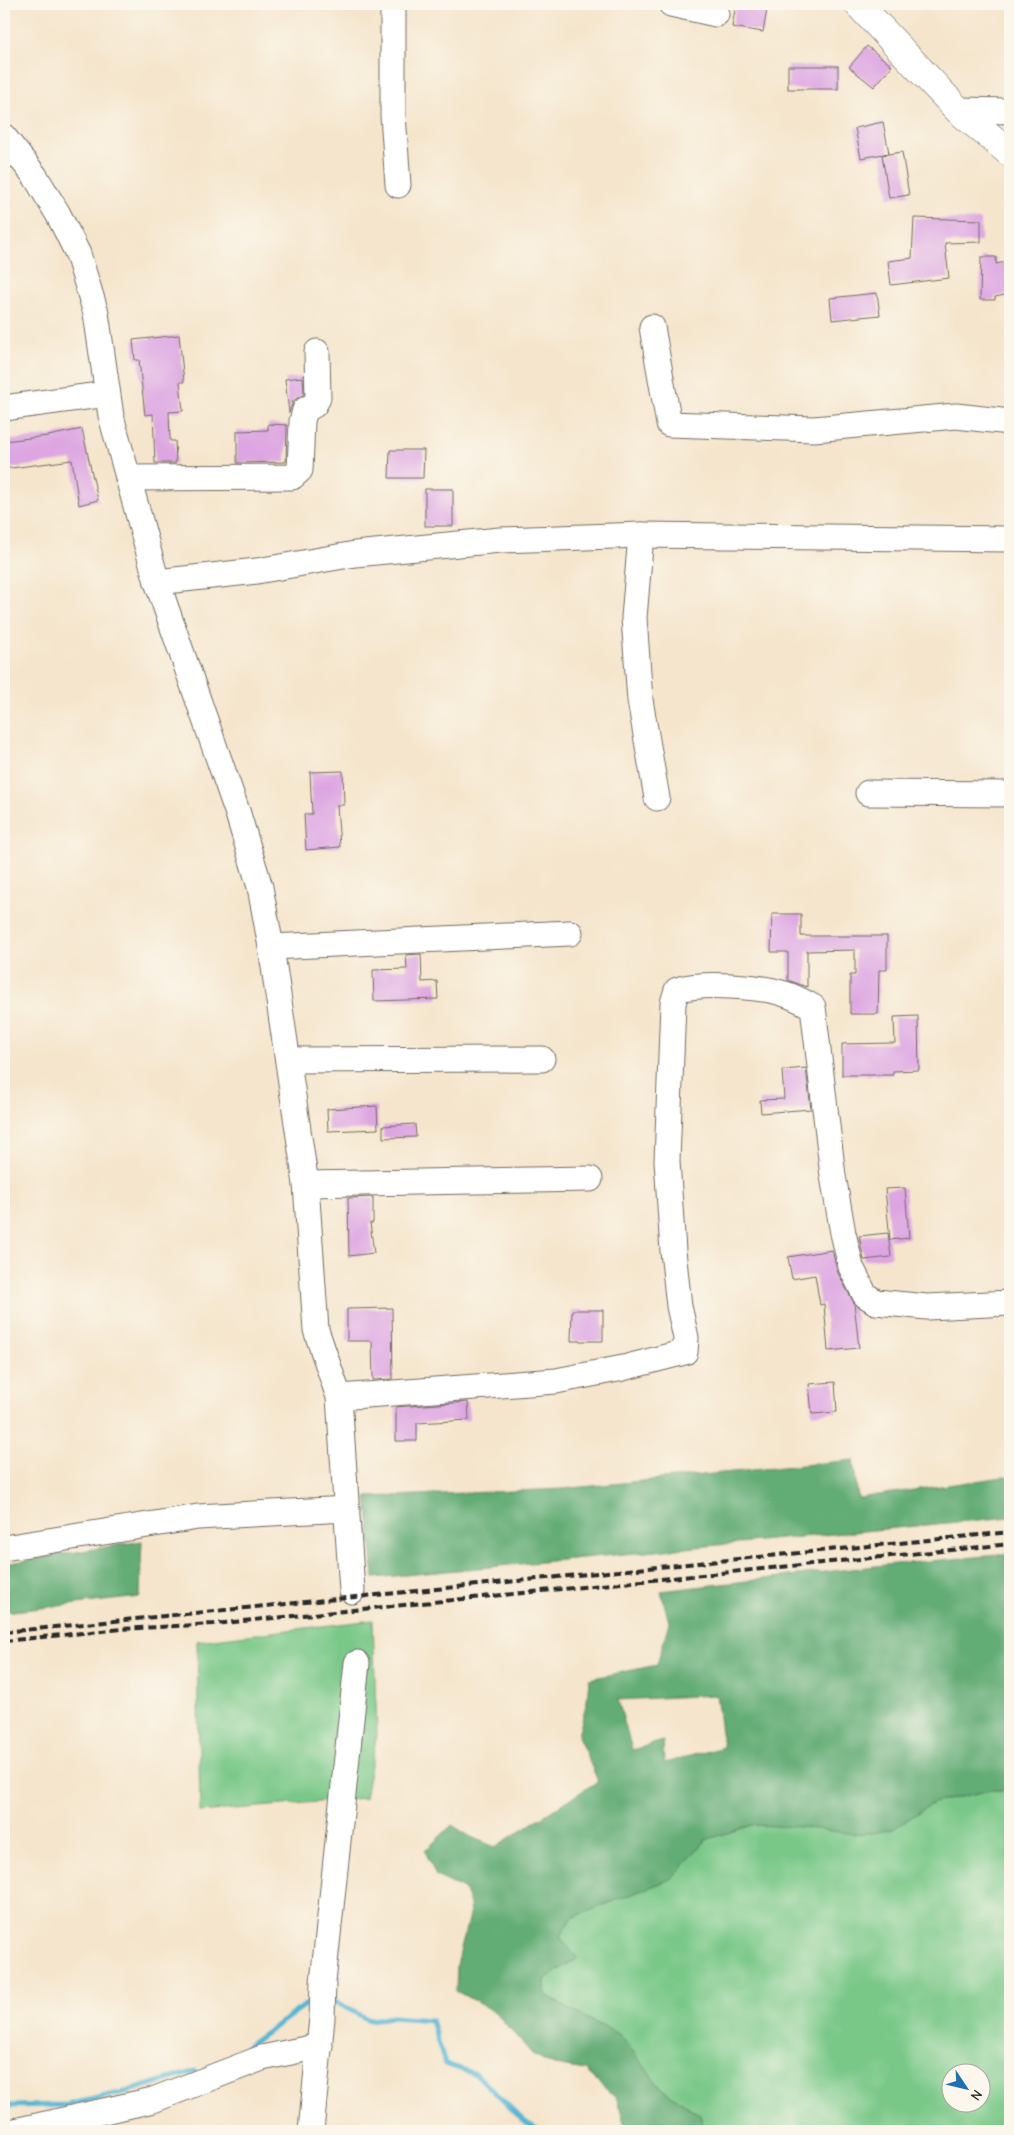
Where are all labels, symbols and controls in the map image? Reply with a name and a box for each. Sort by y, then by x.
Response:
north arrow [942,2062,992,2112]
text: N [967,2087,986,2104]

